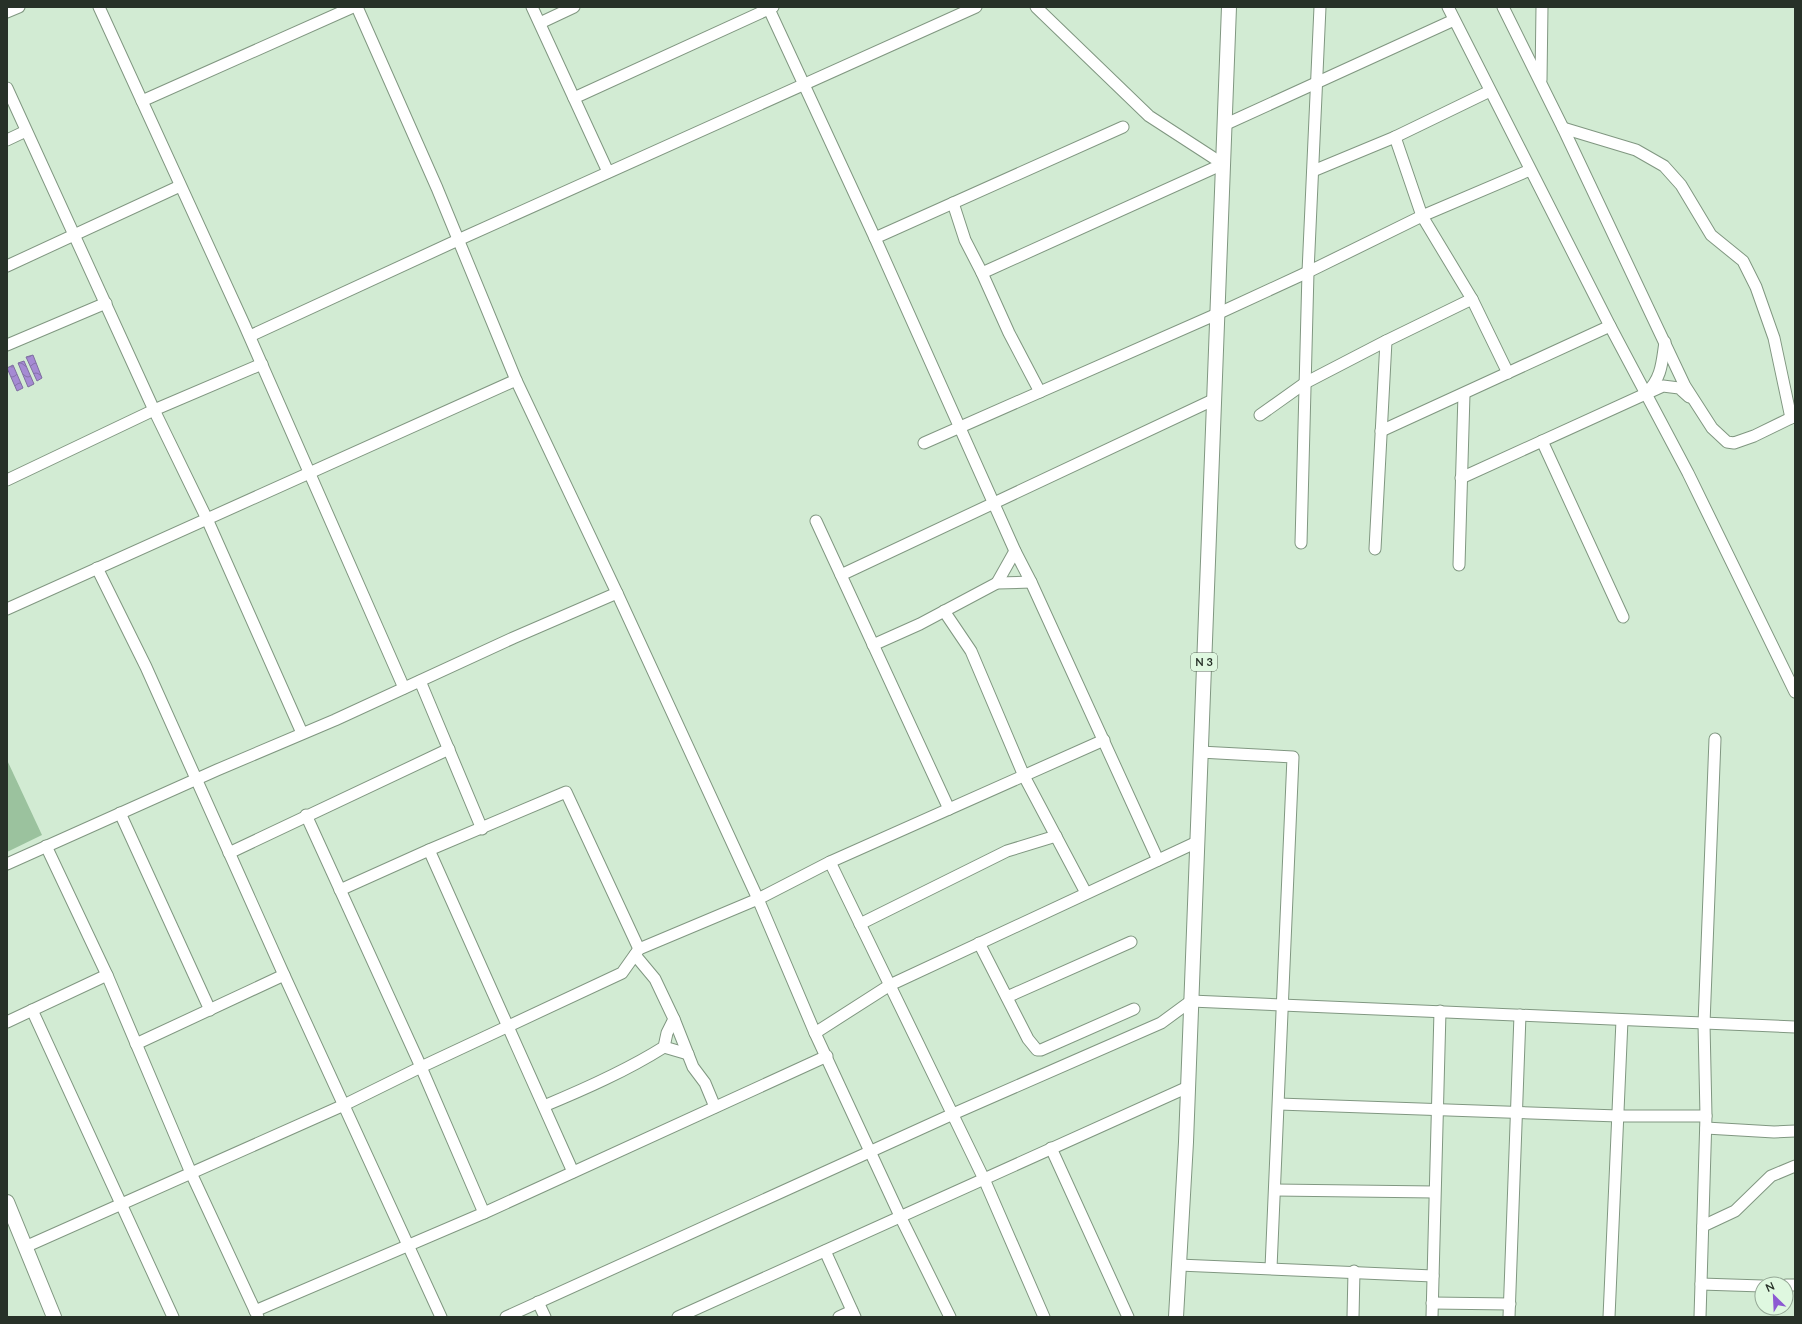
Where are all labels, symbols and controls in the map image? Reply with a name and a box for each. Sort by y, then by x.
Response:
road number: N 3 [1191,653,1217,671]
north arrow [1754,1276,1794,1316]
text: N [1763,1279,1776,1294]

